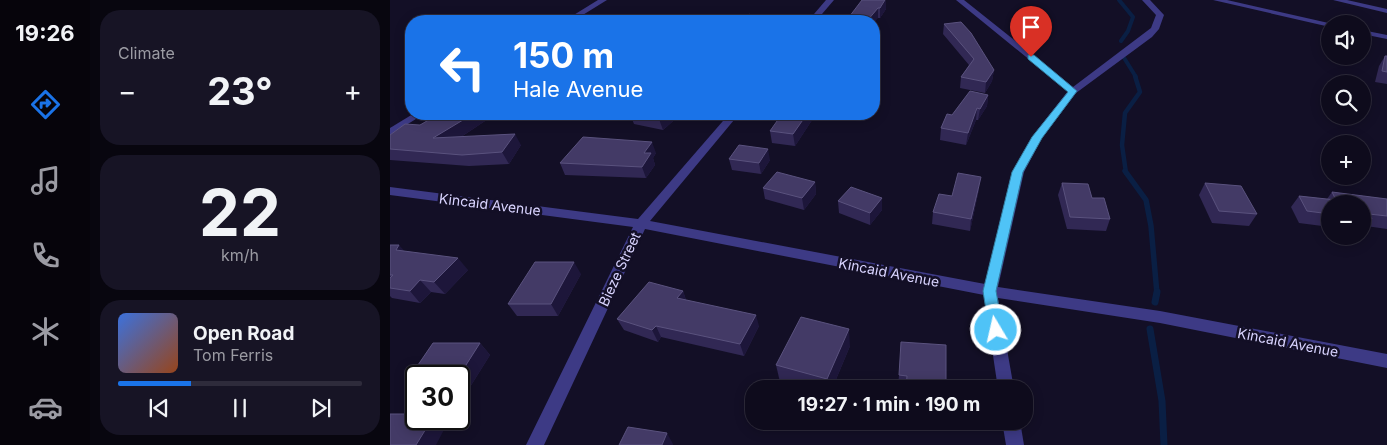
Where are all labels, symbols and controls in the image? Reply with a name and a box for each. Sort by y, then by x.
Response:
pin [1010,6,1052,57]
icon: arrive [1017,13,1045,41]
map controls [1321,15,1371,245]
button: sound [1321,15,1371,65]
text: 19:26 [15,20,75,46]
text: 150 m [513,34,614,76]
icon: left [430,35,495,100]
text: Climate [118,43,175,63]
text: 23° [207,68,273,114]
text: − [118,74,137,108]
text: + [343,74,362,108]
button: search [1321,75,1371,125]
text: Hale Avenue [513,76,643,102]
icon: directions [28,87,63,122]
button: + [1321,135,1371,185]
icon: music [28,163,63,198]
text: 22 [199,173,281,252]
street label: Kincaid Avenue [438,189,542,219]
button: − [1321,195,1371,245]
street label: Bieze Street [594,229,644,309]
icon: phone [28,238,63,273]
text: km/h [221,245,259,265]
street label: Kincaid Avenue [837,254,941,290]
position arrow [969,303,1021,355]
icon: climate [28,314,63,349]
text: Open Road [193,322,294,345]
street label: Kincaid Avenue [1236,324,1340,360]
text: Tom Ferris [193,345,273,365]
speed limit sign: 30 [405,365,470,430]
icon: car [28,390,63,425]
text: 19:27 · 1 min · 190 m [798,393,980,416]
icon: previous [145,394,173,422]
icon: pause [226,394,254,422]
icon: next [307,394,335,422]

